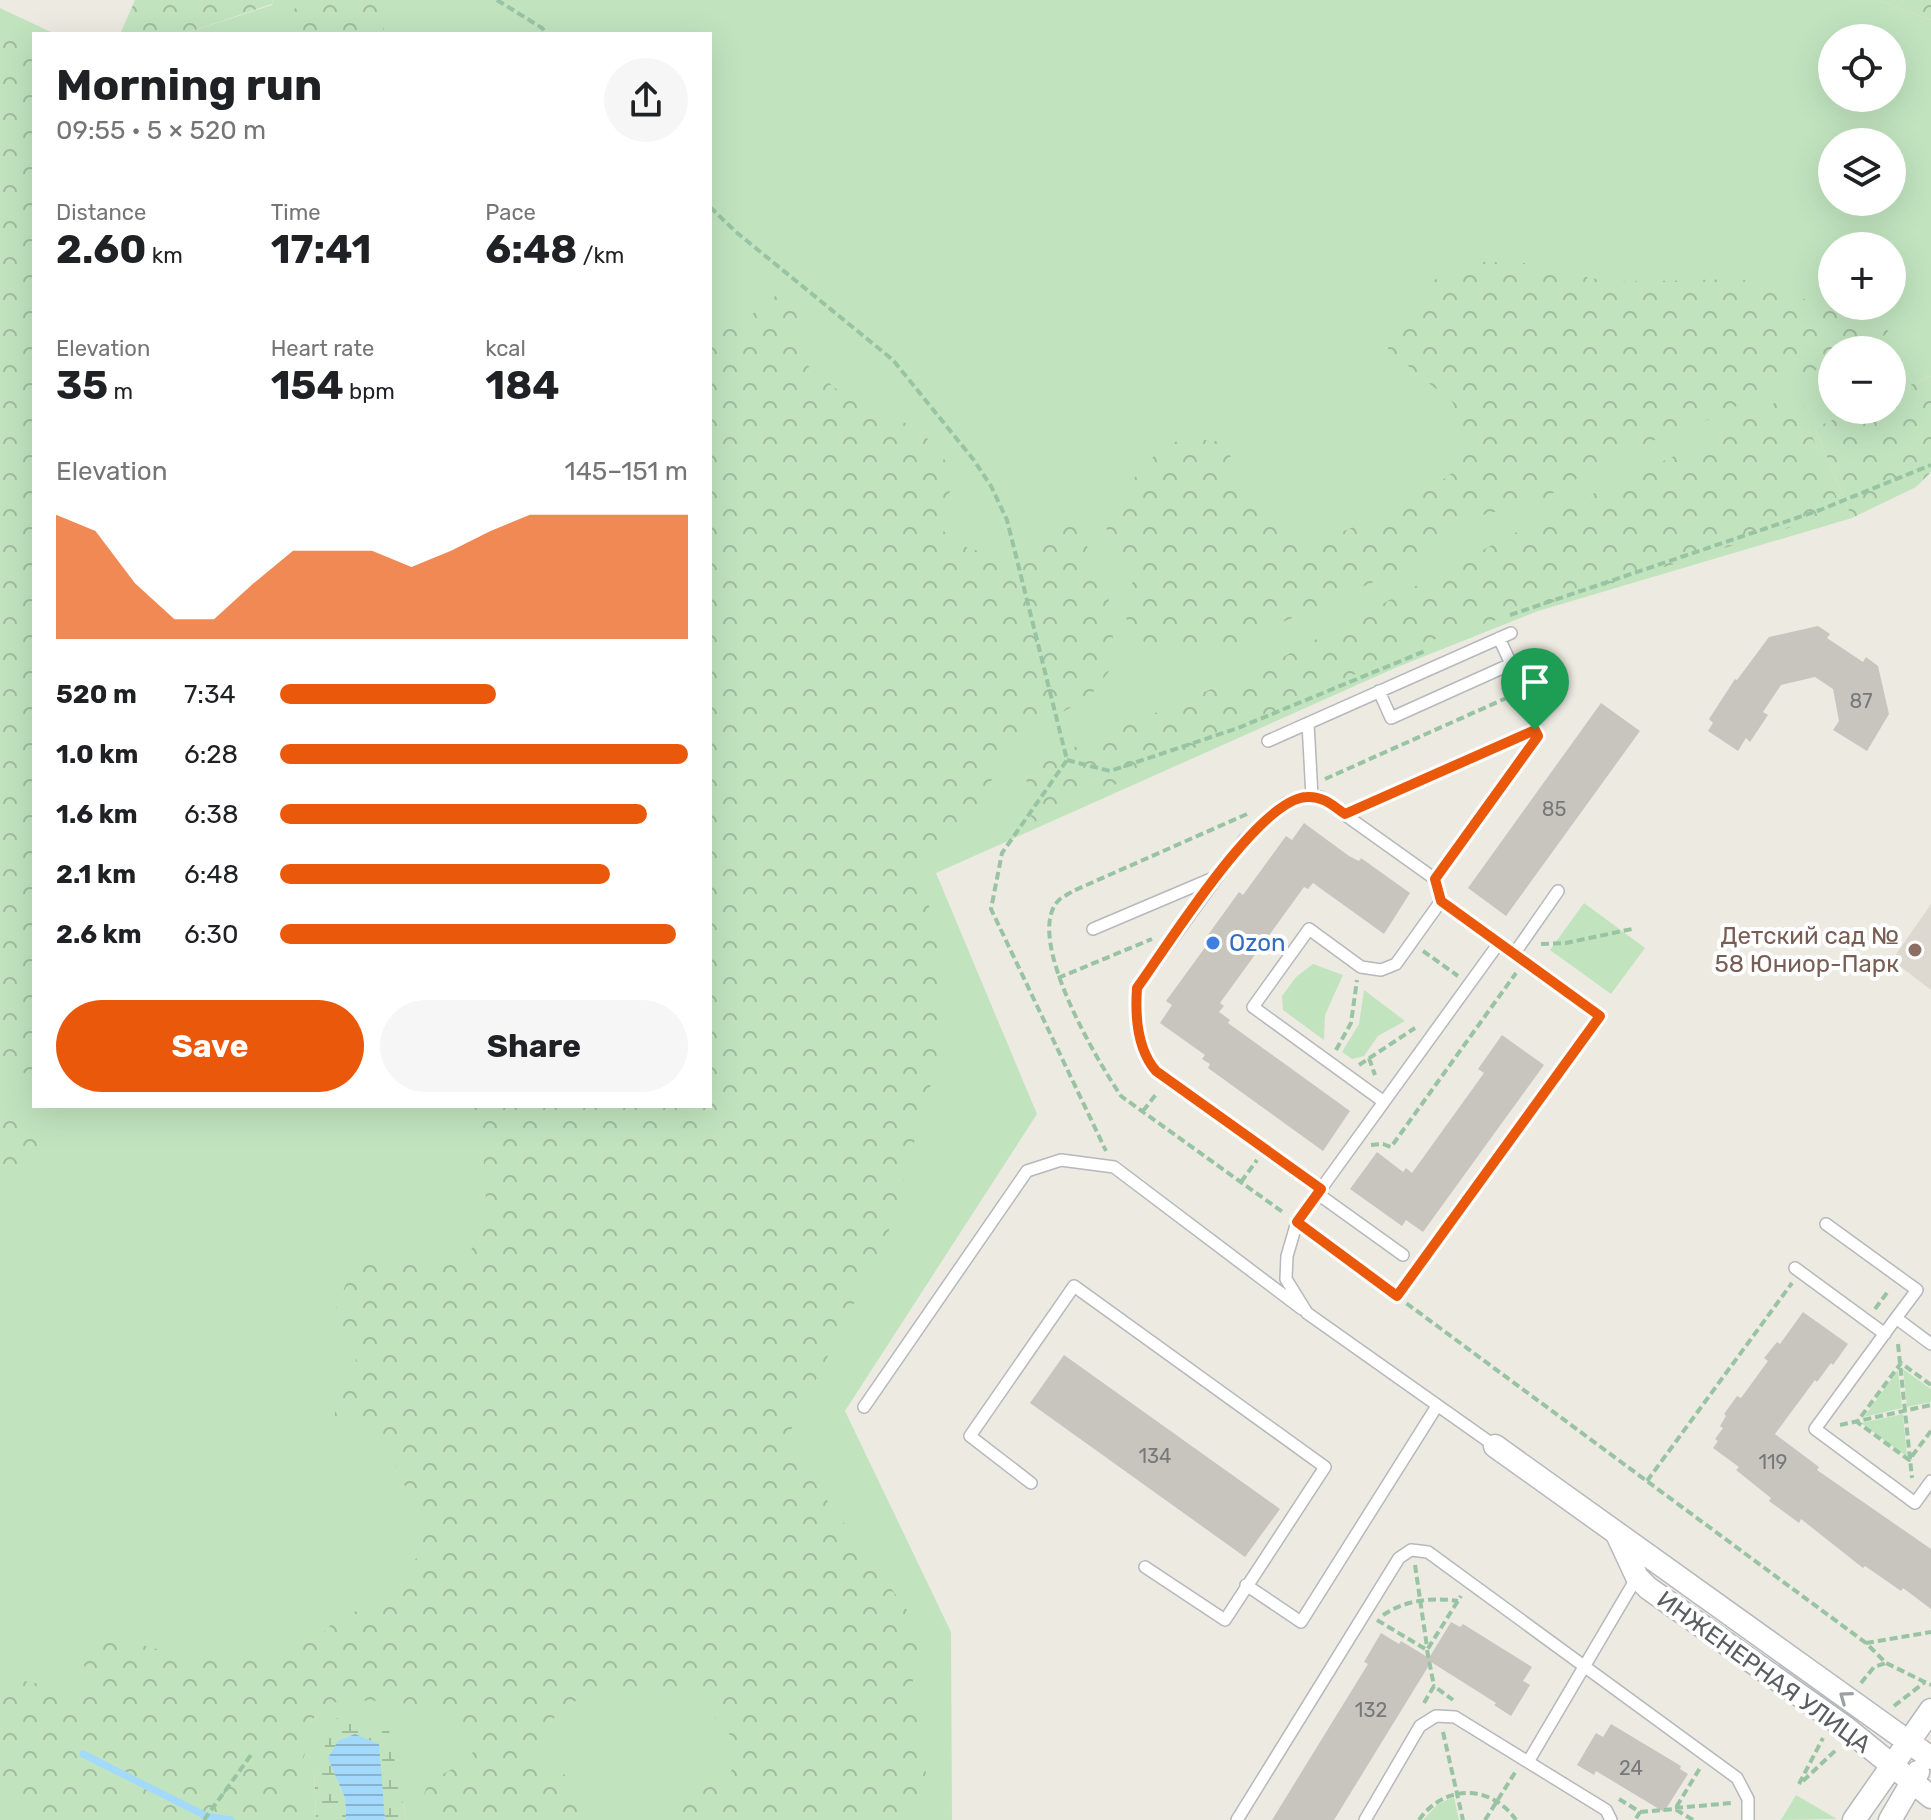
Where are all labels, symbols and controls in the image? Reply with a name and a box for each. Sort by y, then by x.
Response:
map controls [1818,24,1906,424]
button: locate [1818,24,1906,112]
button: share [604,58,688,142]
text: Morning run [56,59,322,111]
text: 09:55 · 5 × 520 m [56,115,266,146]
button: layers [1818,128,1906,216]
text: Distance [56,199,146,226]
text: Time [271,199,321,226]
text: Pace [485,199,536,226]
text: 2.60 [56,226,146,273]
text: 17:41 [271,226,371,273]
text: 6:48 [485,226,577,273]
button: + [1818,232,1906,320]
text: km [146,242,183,269]
text: /km [577,242,624,269]
text: Elevation [56,335,150,362]
text: Heart rate [271,335,374,362]
text: kcal [485,335,526,362]
button: − [1818,336,1906,424]
text: 35 [56,362,108,409]
text: 154 [271,362,344,409]
text: 184 [485,362,560,409]
text: m [108,378,133,405]
text: bpm [344,378,395,405]
text: Elevation [56,456,167,487]
text: 145–151 m [565,456,688,487]
pin [1501,648,1569,730]
icon: arrive [1513,660,1557,704]
text: 520 m [56,679,137,710]
text: 7:34 [184,679,236,710]
house number: 87 [1850,689,1872,713]
text: 1.0 km [56,739,138,770]
text: 6:28 [184,739,238,770]
house number: 85 [1542,797,1566,821]
text: 1.6 km [56,799,138,830]
text: 6:38 [184,799,239,830]
text: 2.1 km [56,859,136,890]
text: 6:48 [184,859,239,890]
text: 2.6 km [56,919,142,950]
text: 6:30 [184,919,238,950]
place label: Детский сад № 58 Юниор-Парк [1714,922,1899,978]
place label: Ozon [1229,929,1286,957]
marker: Ozon [1204,934,1222,952]
marker: Детский сад № 58 Юниор-Парк [1906,941,1924,959]
button: Save [56,1000,364,1092]
button: Share [380,1000,688,1092]
house number: 134 [1139,1444,1172,1468]
house number: 119 [1759,1450,1787,1474]
street label: ИНЖЕНЕРНАЯ УЛИЦА [1652,1585,1876,1759]
one-way arrow [1839,1693,1853,1707]
house number: 132 [1355,1698,1387,1722]
house number: 24 [1619,1756,1643,1780]

